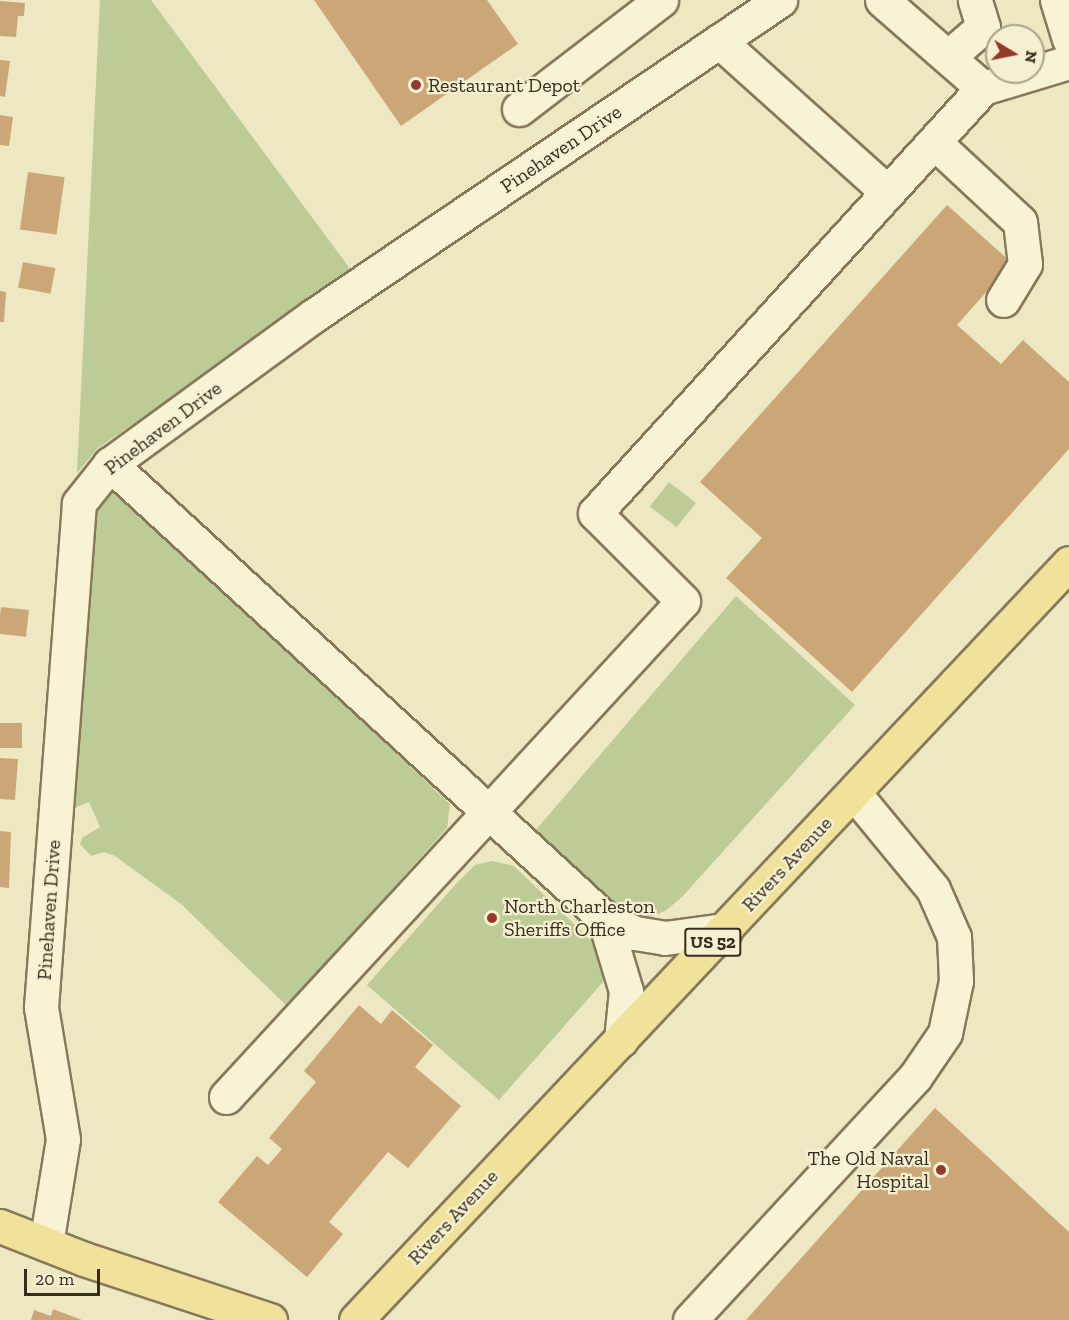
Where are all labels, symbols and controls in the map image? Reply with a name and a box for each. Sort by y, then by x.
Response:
north arrow [985,24,1045,84]
text: N [1021,49,1042,65]
place label: Restaurant Depot [428,73,580,97]
marker: Restaurant Depot [409,78,423,92]
street label: Pinehaven Drive [496,100,626,198]
street label: Pinehaven Drive [100,376,226,480]
street label: Rivers Avenue [737,811,837,917]
street label: Pinehaven Drive [32,839,66,981]
place label: North Charleston Sheriffs Office [504,894,655,941]
marker: North Charleston Sheriffs Office [485,911,499,925]
road number: US 52 [683,927,743,957]
place label: The Old Naval Hospital [808,1146,929,1193]
marker: The Old Naval Hospital [934,1163,948,1177]
street label: Rivers Avenue [403,1164,503,1270]
scale bar [27,1257,104,1295]
text: 20 m [35,1268,74,1290]

